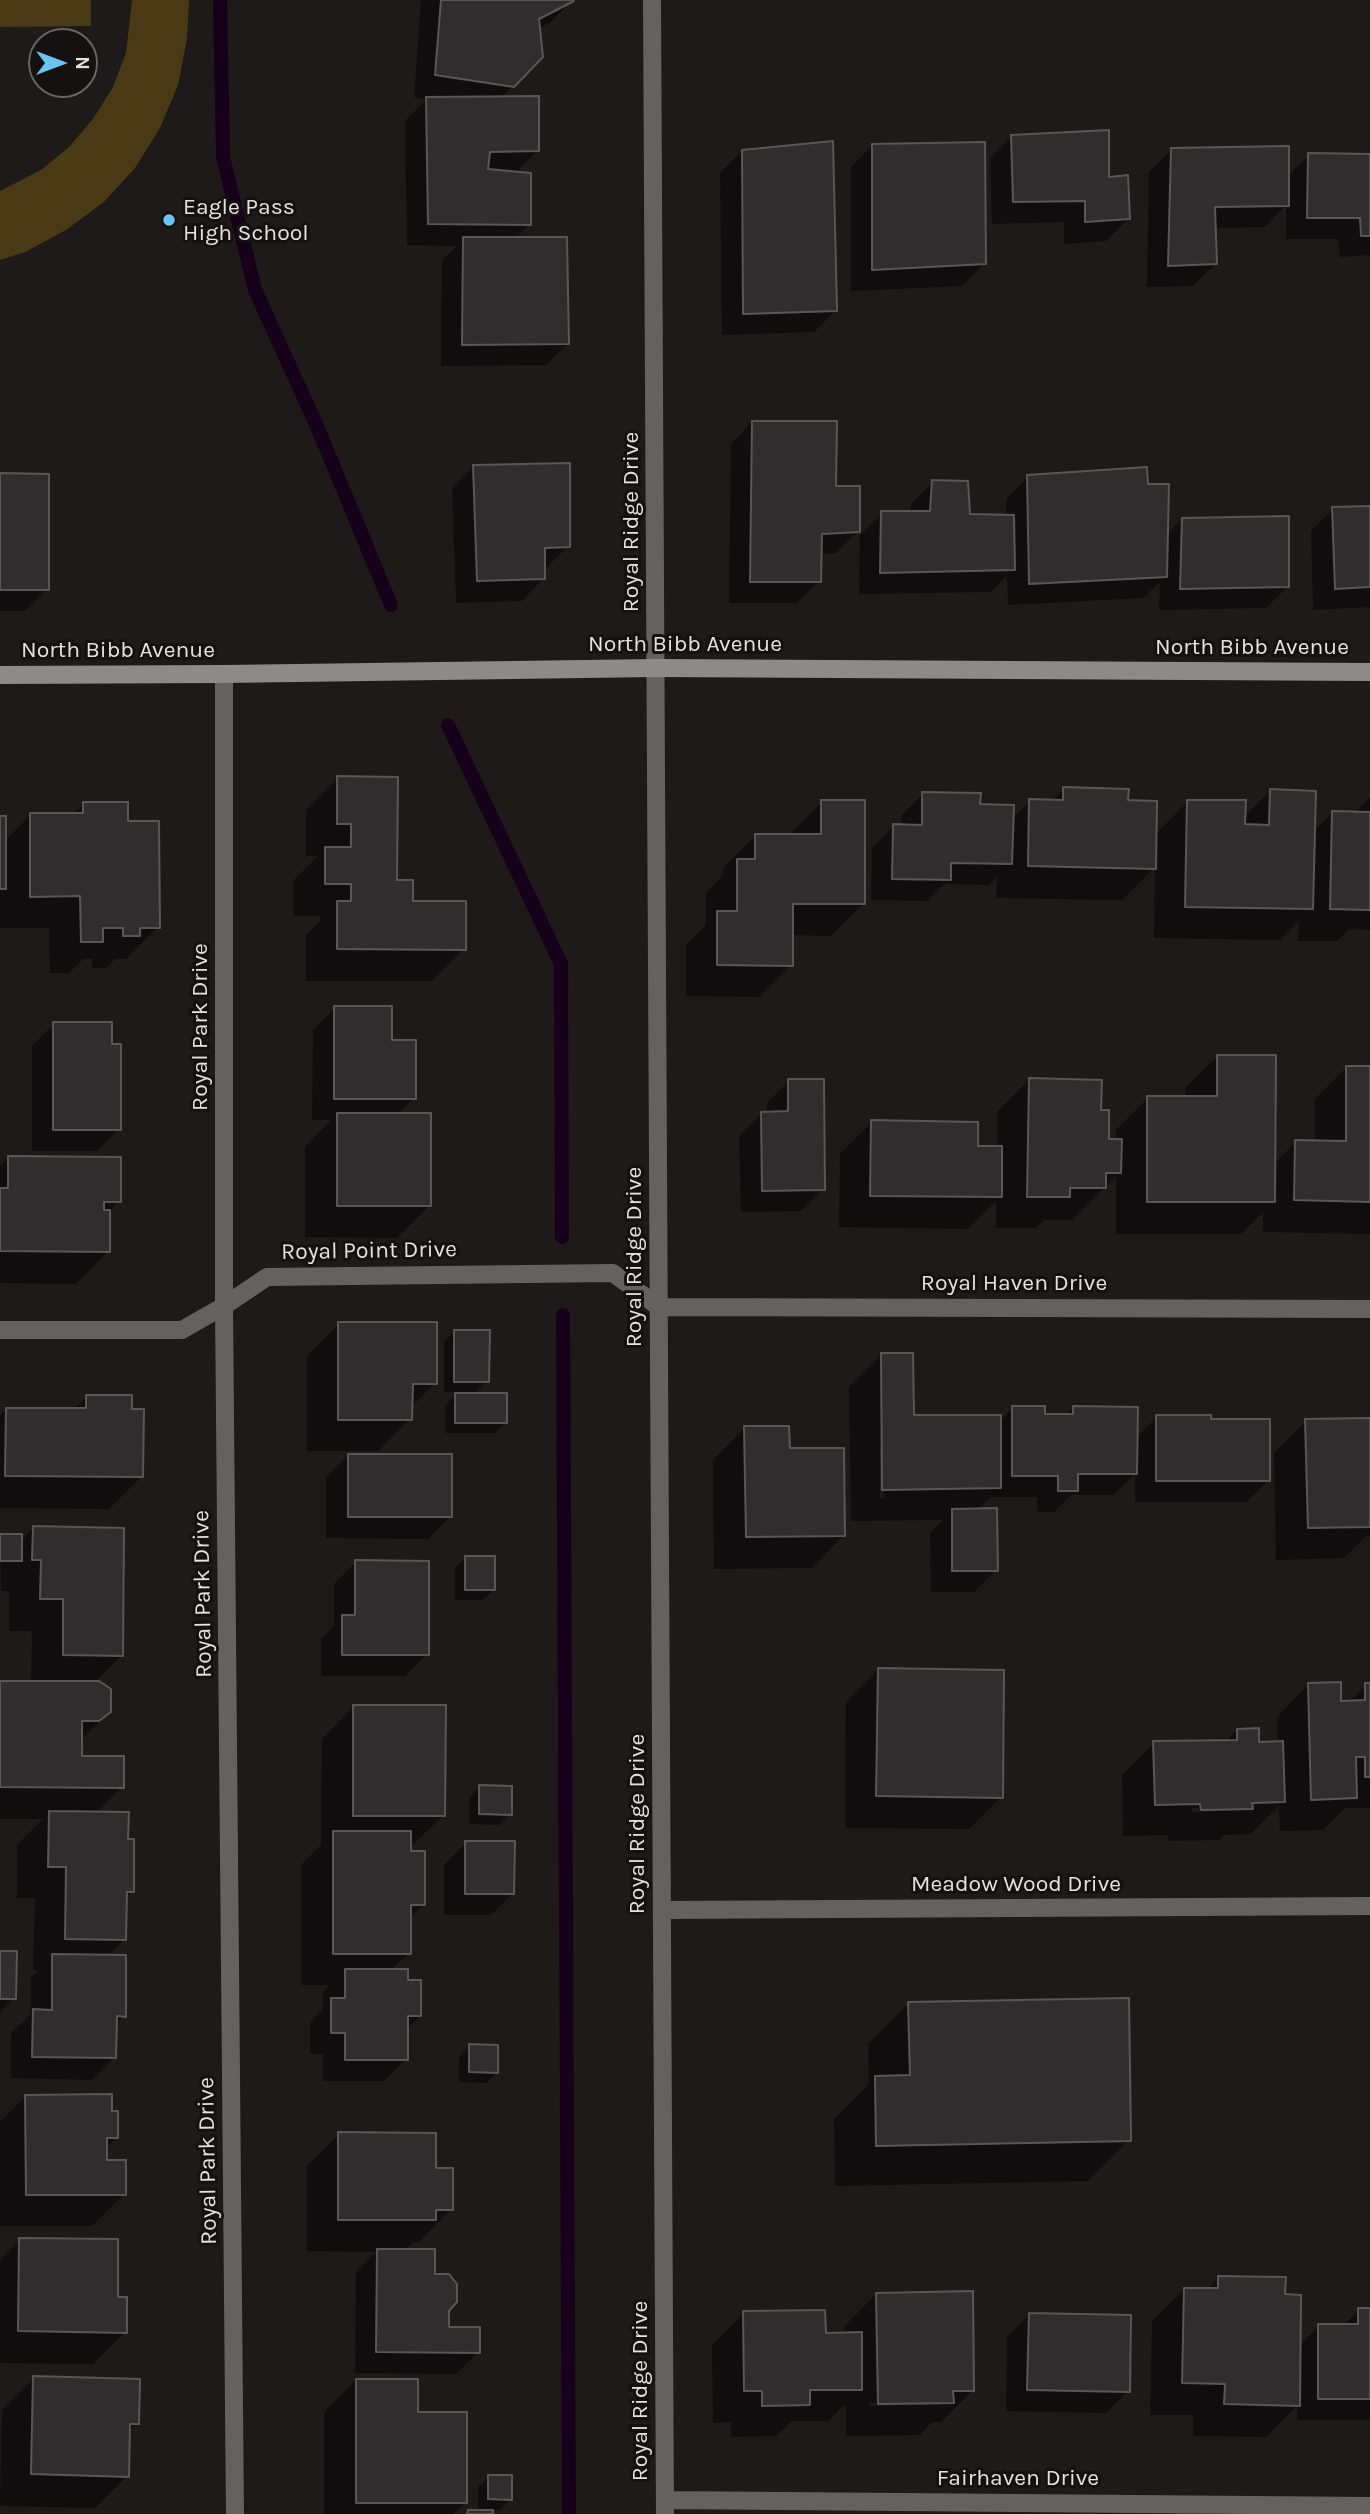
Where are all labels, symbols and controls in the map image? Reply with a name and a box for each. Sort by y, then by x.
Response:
north arrow [28,28,98,98]
text: N [71,56,93,70]
place label: Eagle Pass High School [183,193,309,247]
marker: Eagle Pass High School [161,212,177,228]
street label: Royal Ridge Drive [617,432,645,612]
street label: North Bibb Avenue [588,630,782,658]
street label: North Bibb Avenue [1155,633,1349,661]
street label: North Bibb Avenue [21,636,215,664]
street label: Royal Park Drive [186,943,214,1111]
street label: Royal Ridge Drive [620,1167,648,1347]
street label: Royal Point Drive [281,1236,457,1266]
street label: Royal Haven Drive [921,1269,1107,1297]
street label: Royal Park Drive [188,1510,218,1678]
street label: Royal Ridge Drive [623,1734,651,1914]
street label: Meadow Wood Drive [911,1870,1121,1898]
street label: Royal Park Drive [193,2077,223,2245]
street label: Royal Ridge Drive [626,2301,654,2481]
street label: Fairhaven Drive [937,2464,1099,2492]

